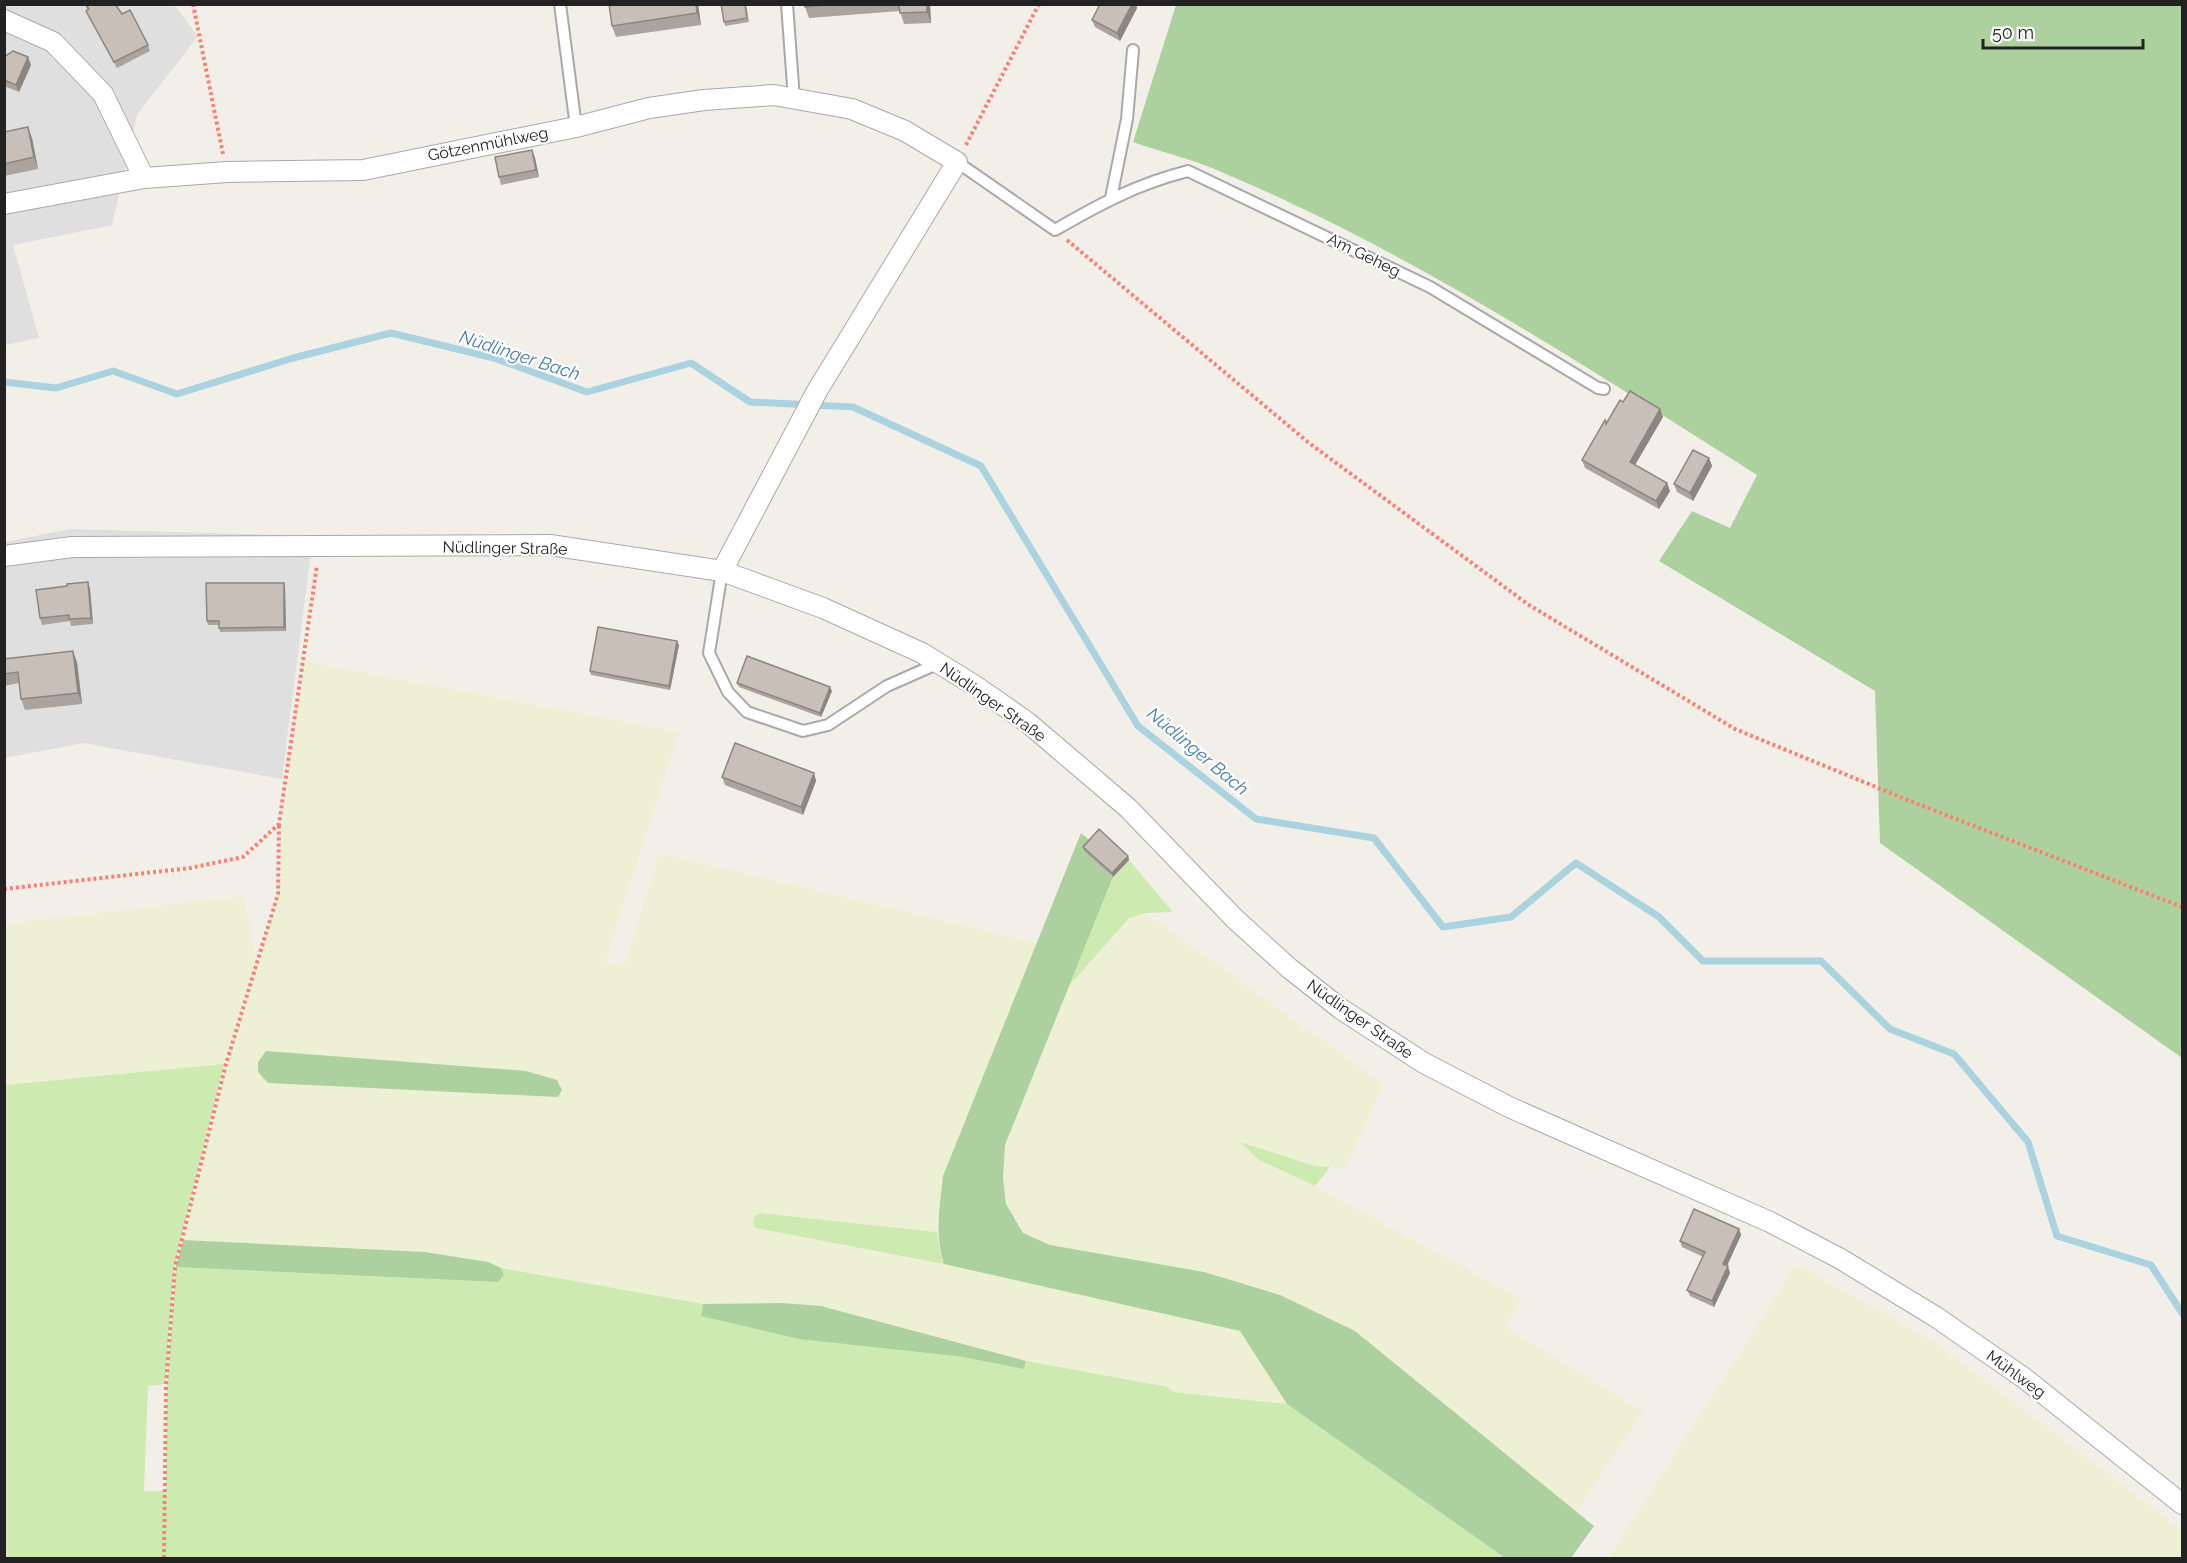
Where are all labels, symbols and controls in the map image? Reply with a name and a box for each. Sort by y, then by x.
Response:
scale bar [1983,12,2144,50]
text: 50 m [1992,22,2034,43]
street label: Götzenmühlweg [426,123,550,165]
street label: Am Geheg [1324,229,1404,281]
water label: Nüdlinger Bach [457,326,583,384]
street label: Nüdlinger Straße [442,537,568,559]
street label: Nüdlinger Straße [936,658,1050,746]
water label: Nüdlinger Bach [1143,703,1253,799]
street label: Nüdlinger Straße [1303,975,1417,1063]
street label: Mühlweg [1983,1346,2049,1402]

